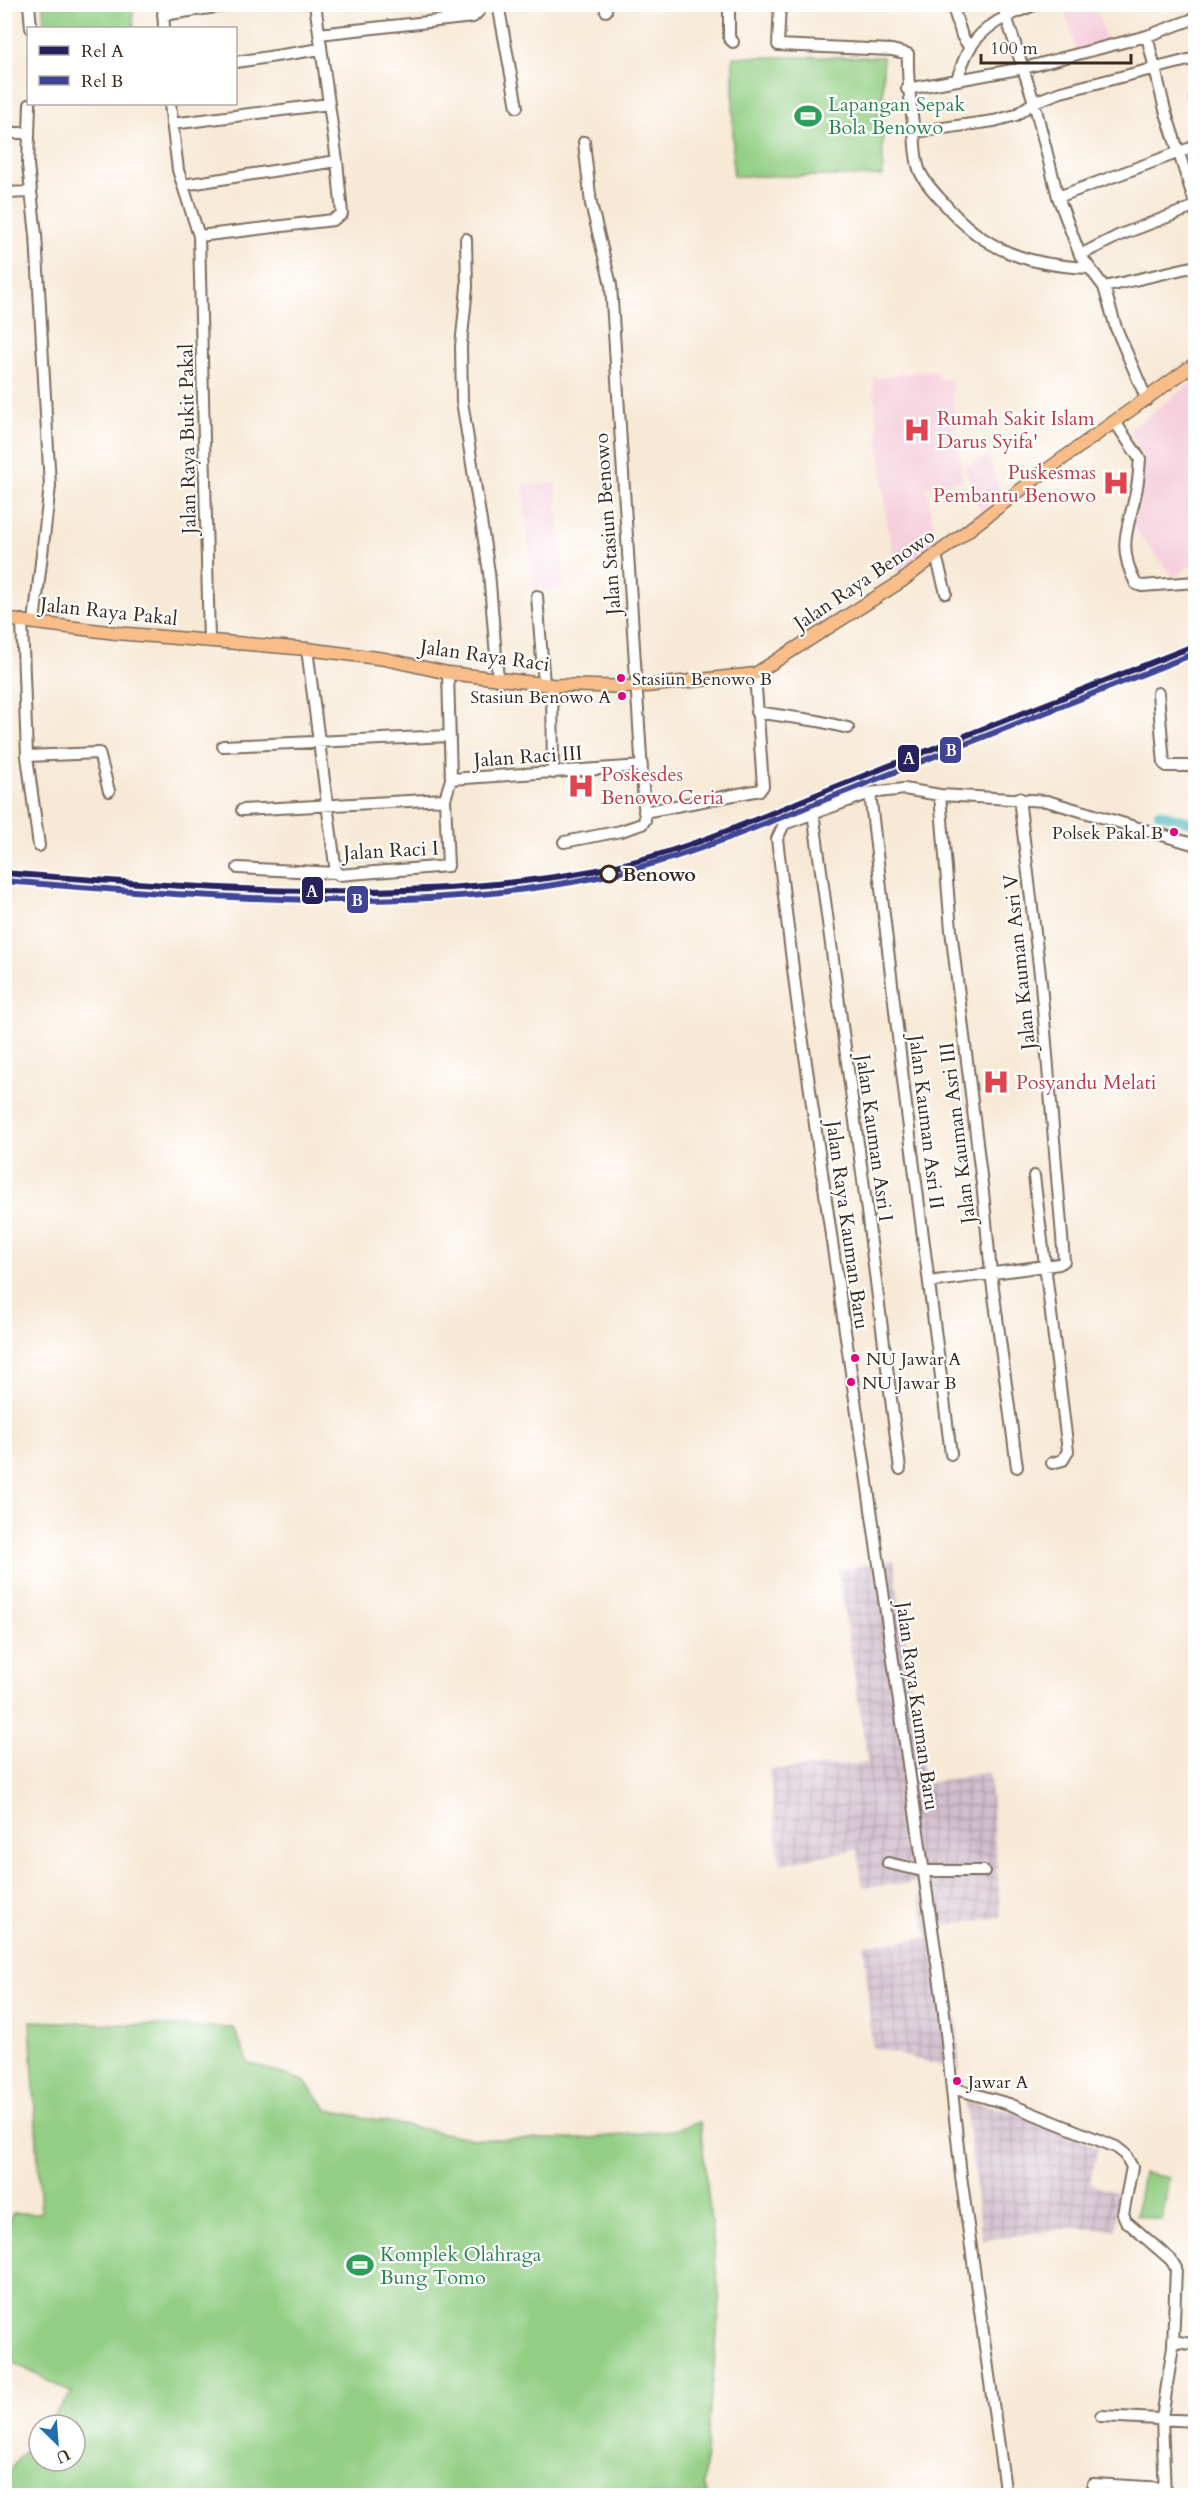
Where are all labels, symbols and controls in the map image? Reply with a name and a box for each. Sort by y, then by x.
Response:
legend [27,27,237,105]
scale bar [981,27,1131,65]
text: 100 m [990,36,1038,61]
text: Rel A [81,39,124,64]
text: Rel B [81,69,123,94]
place label: Lapangan Sepak Bola Benowo [828,91,965,141]
sports icon: Lapangan Sepak Bola Benowo [793,101,823,131]
street label: Jalan Raya Bukit Pakal [172,344,203,537]
place label: Rumah Sakit Islam Darus Syifa' [937,405,1095,455]
hospital icon: Rumah Sakit Islam Darus Syifa' [902,415,932,445]
street label: Jalan Stasiun Benowo [588,432,628,619]
place label: Puskesmas Pembantu Benowo [933,459,1096,509]
hospital icon: Puskesmas Pembantu Benowo [1101,468,1131,498]
street label: Jalan Raya Benowo [786,522,940,638]
street label: Jalan Raya Pakal [36,591,179,632]
street label: Jalan Raya Raci [416,633,552,678]
place label: Stasiun Benowo B [632,667,772,692]
marker: Stasiun Benowo B [615,672,627,684]
place label: Stasiun Benowo A [470,685,611,710]
marker: Stasiun Benowo A [616,690,628,702]
line badge: B [939,736,962,764]
street label: Jalan Raci III [470,739,583,774]
text: B [945,740,957,762]
line badge: A [897,744,920,773]
text: A [903,748,915,770]
place label: Poskesdes Benowo Ceria [601,761,724,811]
hospital icon: Poskesdes Benowo Ceria [566,771,596,801]
place label: Polsek Pakal B [1052,821,1163,846]
marker: Polsek Pakal B [1168,826,1180,838]
street label: Jalan Raci I [340,835,439,867]
place label: Benowo [622,861,696,888]
marker: Benowo [600,865,618,883]
street label: Jalan Kauman Asri V [997,872,1042,1054]
line badge: A [301,876,324,905]
text: A [306,881,318,903]
line badge: B [346,885,369,914]
text: B [351,890,363,912]
street label: Jalan Kauman Asri II [902,1030,951,1211]
street label: Jalan Kauman Asri III [933,1041,982,1228]
street label: Jalan Kauman Asri I [849,1050,900,1223]
hospital icon: Posyandu Melati [981,1067,1011,1097]
place label: Posyandu Melati [1016,1069,1157,1096]
street label: Jalan Raya Kauman Baru [819,1116,876,1331]
place label: NU Jawar A [866,1347,961,1372]
marker: NU Jawar A [849,1352,861,1364]
place label: NU Jawar B [862,1371,957,1396]
marker: NU Jawar B [845,1376,857,1388]
street label: Jalan Raya Kauman Baru [889,1597,946,1812]
place label: Jawar A [965,2070,1028,2095]
marker: Jawar A [951,2075,963,2087]
place label: Komplek Olahraga Bung Tomo [380,2241,542,2291]
sports icon: Komplek Olahraga Bung Tomo [345,2250,375,2280]
north arrow [27,2413,87,2473]
text: U [52,2443,73,2468]

